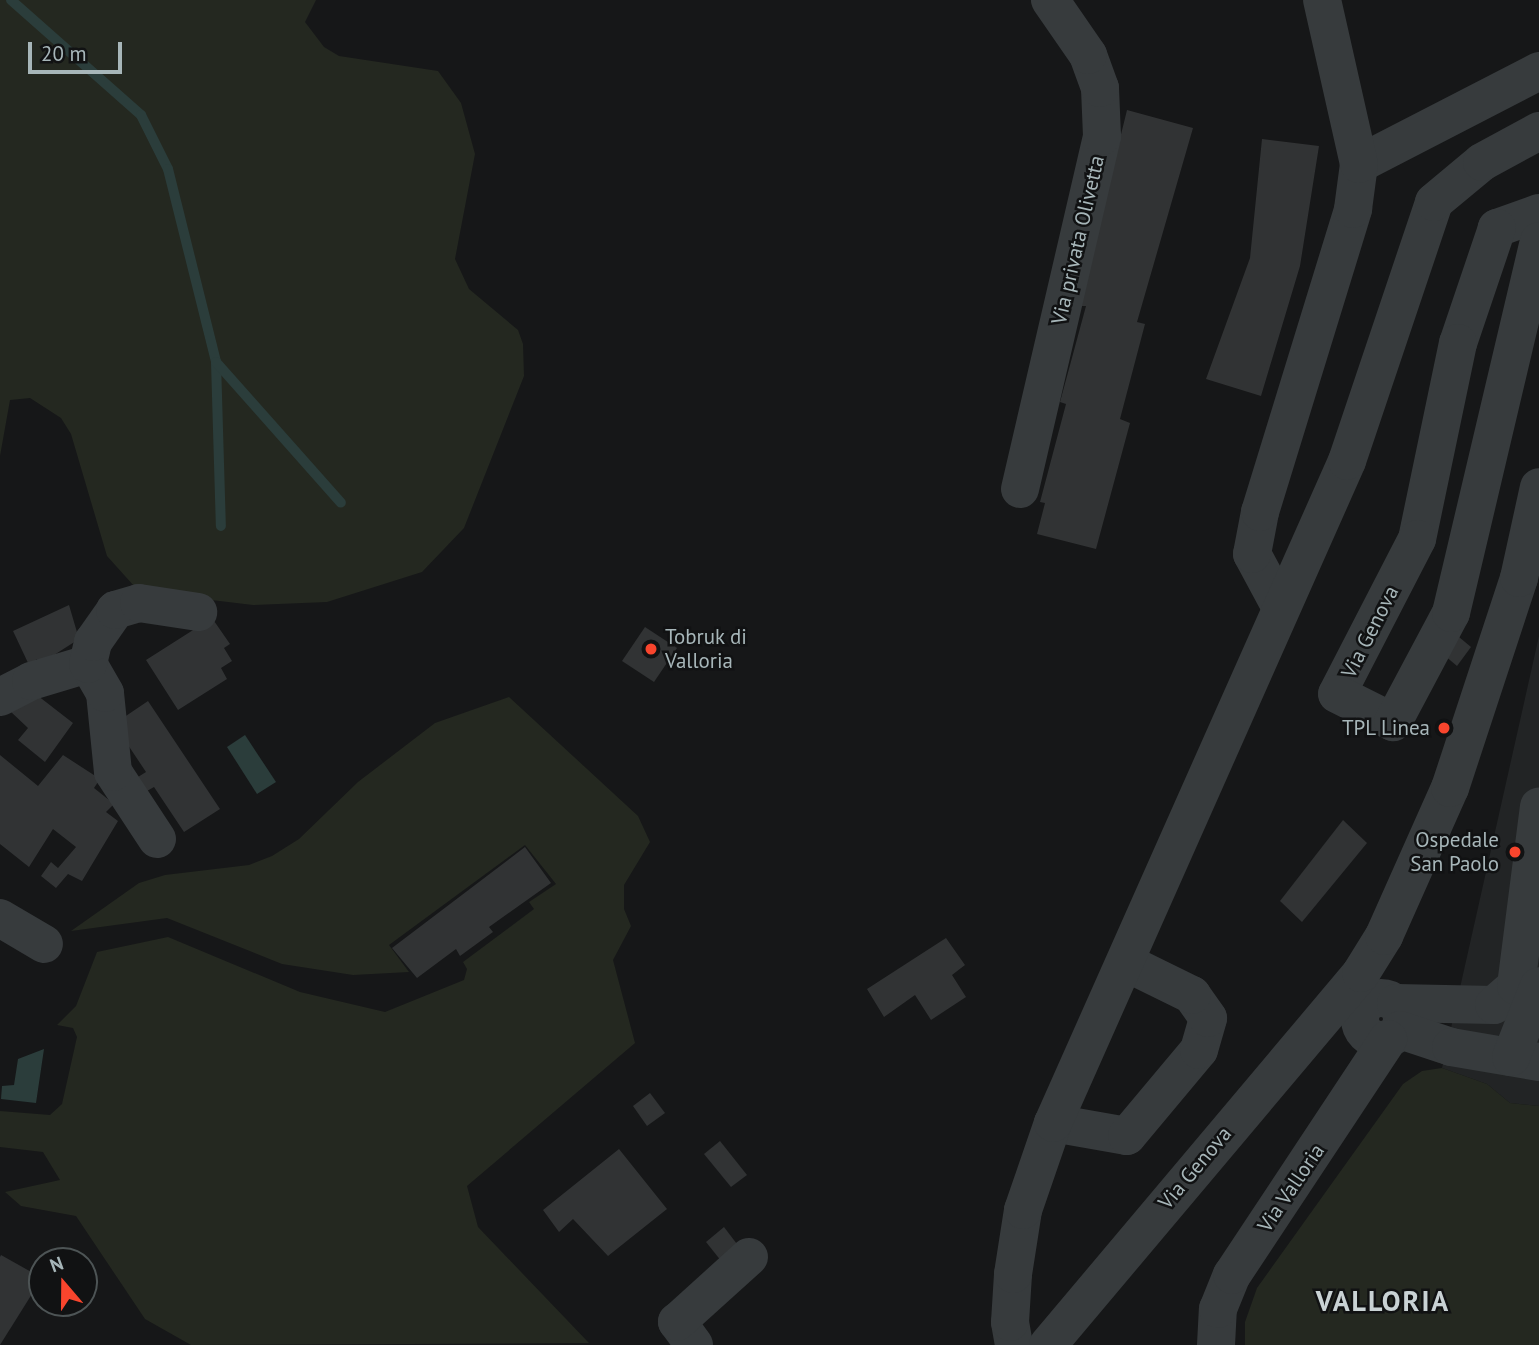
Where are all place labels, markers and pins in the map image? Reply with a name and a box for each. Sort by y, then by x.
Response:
place label: Tobruk di Valloria [665,624,748,674]
marker: Tobruk di Valloria [643,641,659,657]
place label: TPL Linea [1341,715,1430,741]
marker: TPL Linea [1436,720,1452,736]
place label: Ospedale San Paolo [1410,827,1499,877]
marker: Ospedale San Paolo [1505,842,1525,862]

